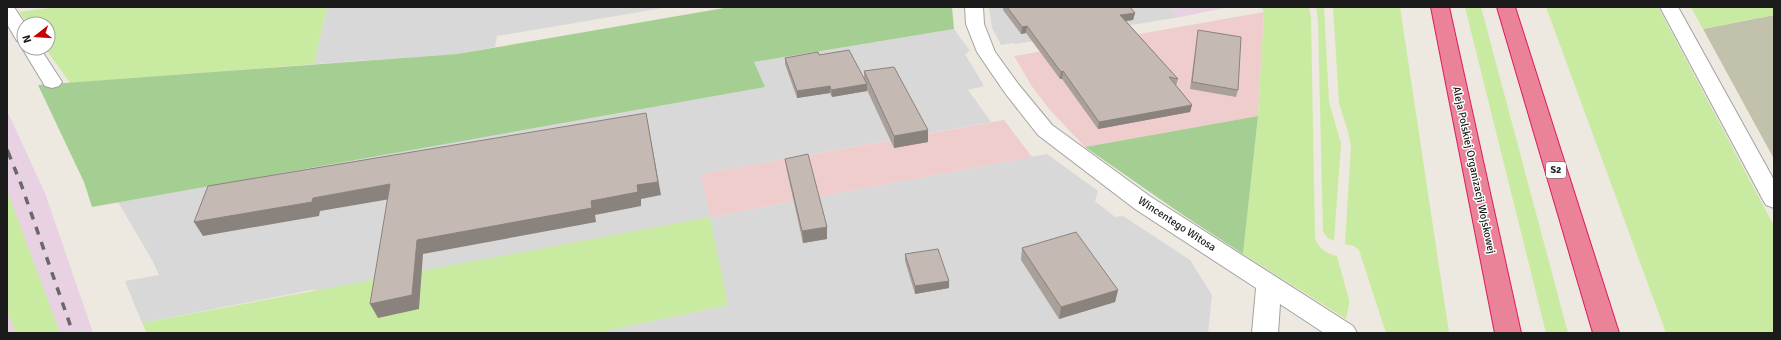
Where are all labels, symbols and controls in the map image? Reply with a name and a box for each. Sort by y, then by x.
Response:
north arrow [16,16,56,56]
text: N [20,33,34,44]
street label: Aleja Polskiej Organizacji Wojskowej [1450,85,1498,255]
road number: S2 [1546,162,1566,178]
street label: Wincentego Witosa [1136,194,1219,254]

